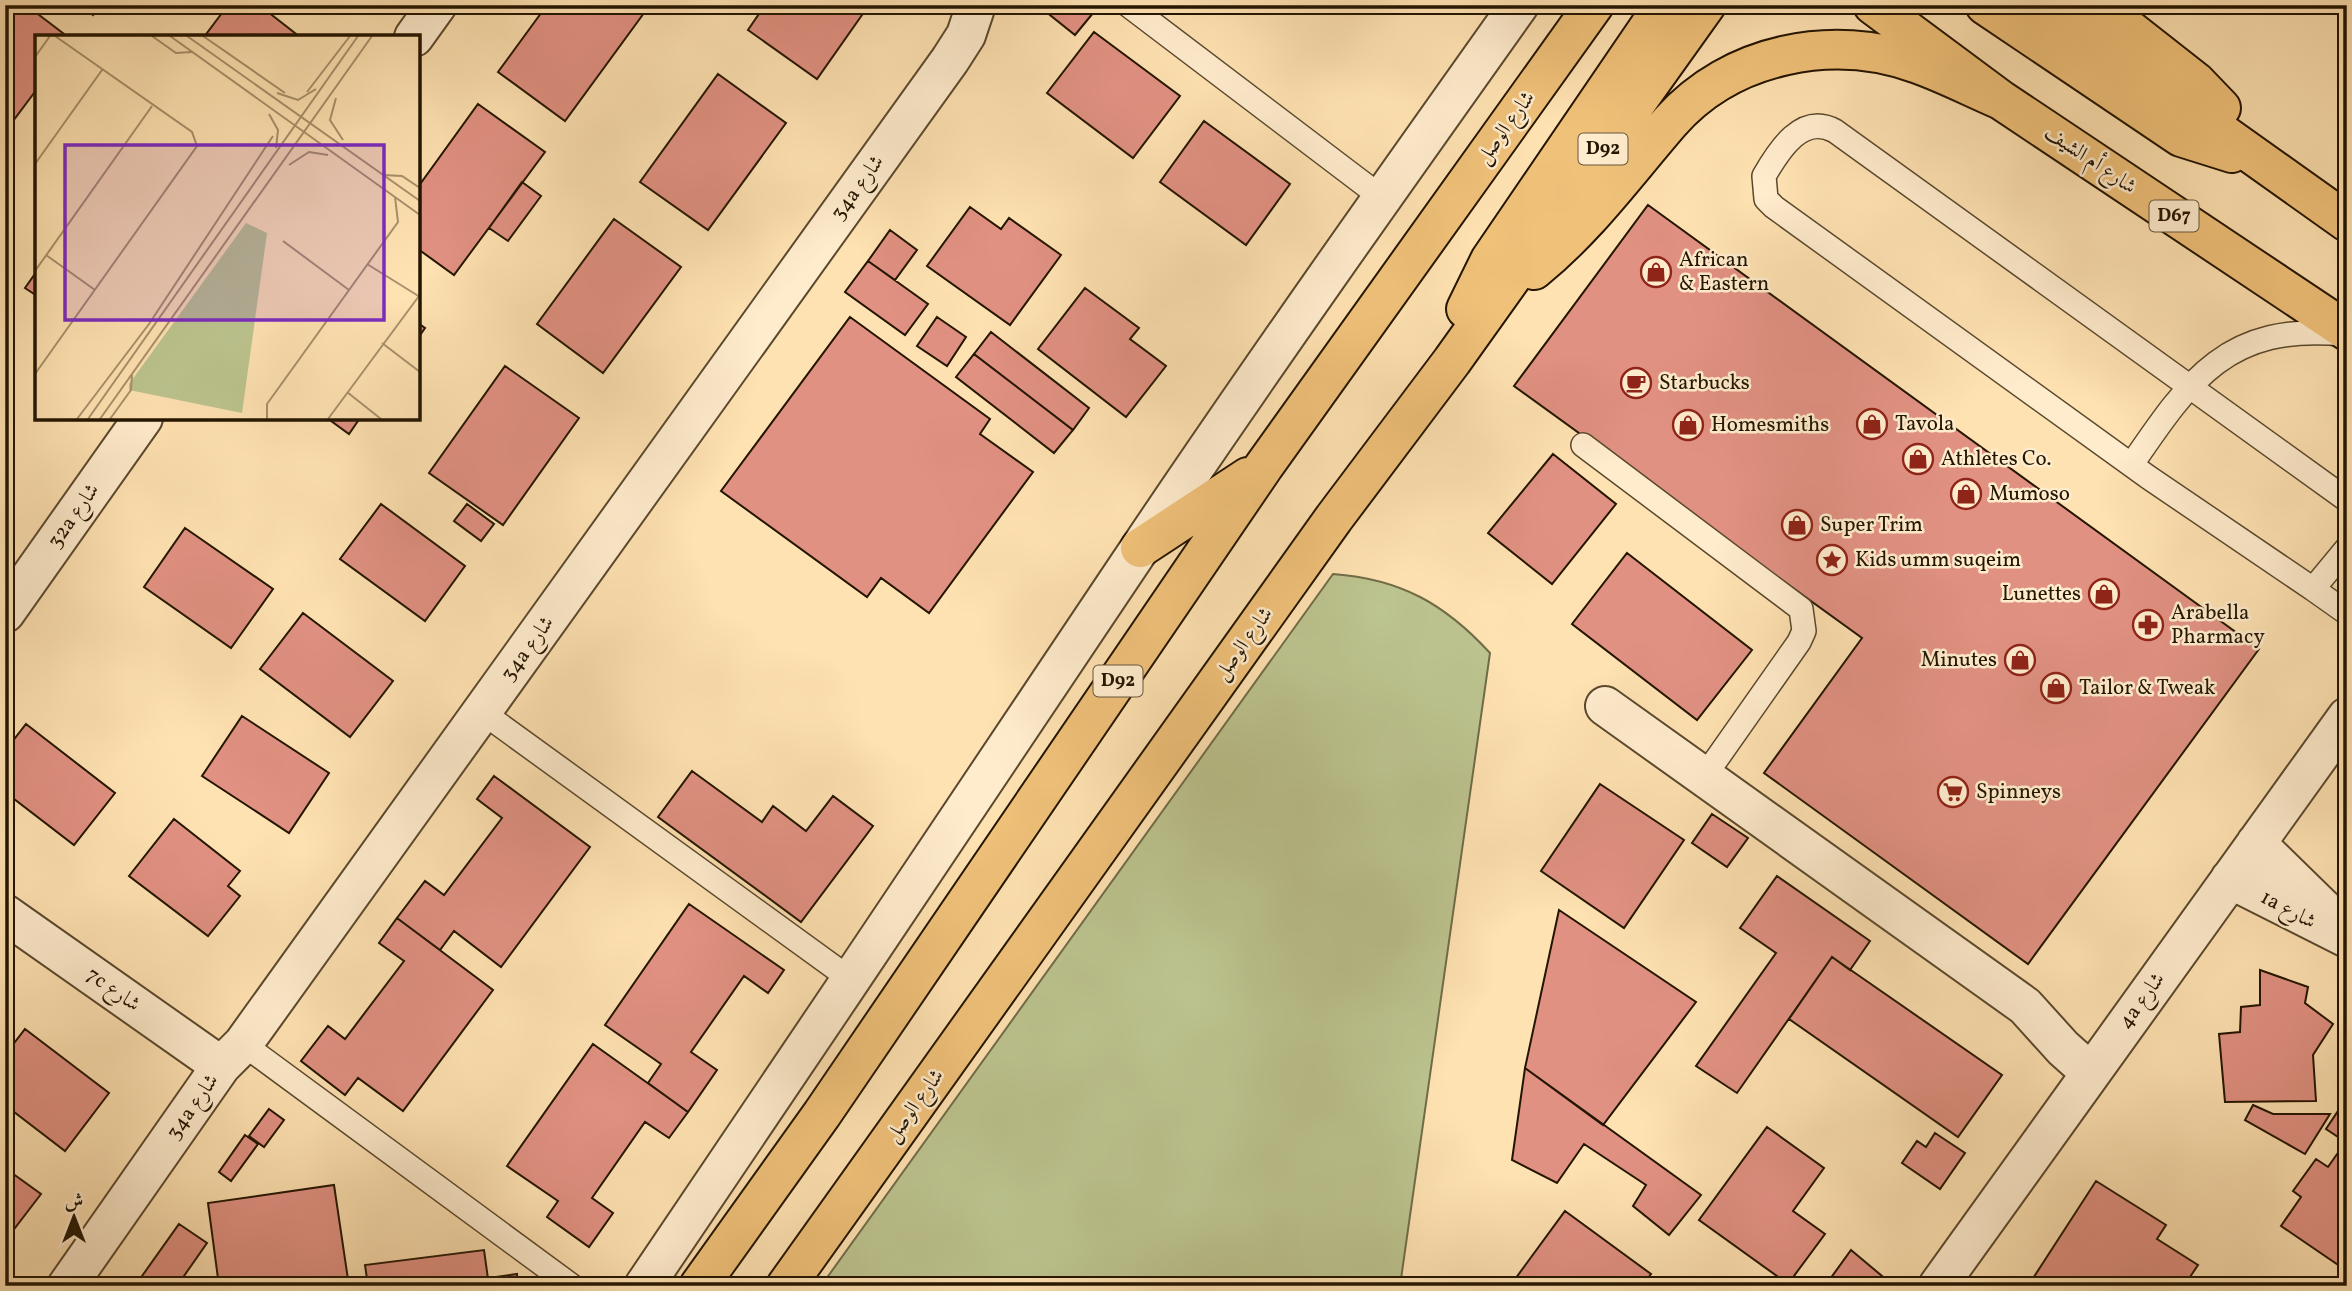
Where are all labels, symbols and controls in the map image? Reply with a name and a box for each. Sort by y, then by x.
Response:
inset map [35,35,420,420]
street label: شارع الوصل [1469,85,1544,172]
street label: شارع أم الشيف [2037,117,2143,203]
road number: D92 [1578,134,1628,164]
street label: 34a شارع [824,149,893,228]
road number: D67 [2150,200,2198,232]
place label: African & Eastern [1679,246,1769,299]
shop icon: African & Eastern [1639,255,1673,289]
cafe icon: Starbucks [1619,366,1653,400]
place label: Starbucks [1659,369,1750,398]
shop icon: Tavola [1855,407,1889,441]
shop icon: Homesmiths [1671,408,1705,442]
place label: Tavola [1895,410,1954,439]
place label: Homesmiths [1711,411,1829,440]
shop icon: Athletes Co. [1901,442,1935,476]
place label: Athletes Co. [1941,445,2052,474]
shop icon: Mumoso [1949,477,1983,511]
street label: 32a شارع [41,478,109,555]
place label: Mumoso [1989,480,2070,509]
shop icon: Super Trim [1780,508,1814,542]
place label: Super Trim [1820,511,1923,540]
place icon: Kids umm suqeim [1815,543,1849,577]
place label: Kids umm suqeim [1855,546,2021,575]
shop icon: Lunettes [2087,577,2121,611]
place label: Lunettes [2002,580,2081,609]
place label: Arabella Pharmacy [2171,599,2265,652]
street label: شارع الوصل [1207,601,1282,688]
pharmacy icon: Arabella Pharmacy [2131,608,2165,642]
street label: 34a شارع [494,610,563,689]
shop icon: Minutes [2003,643,2037,677]
place label: Minutes [1921,646,1997,675]
road number: D92 [1094,666,1142,696]
shop icon: Tailor & Tweak [2039,671,2073,705]
place label: Tailor & Tweak [2079,674,2216,703]
supermarket icon: Spinneys [1936,775,1970,809]
place label: Spinneys [1976,778,2061,807]
street label: 1a شارع [2254,883,2321,938]
street label: 7c شارع [79,961,146,1021]
street label: 4a شارع [2112,967,2174,1036]
street label: شارع الوصل [878,1063,953,1150]
street label: 34a شارع [160,1068,228,1147]
north arrow [38,1182,108,1252]
text: ش [65,1189,83,1215]

